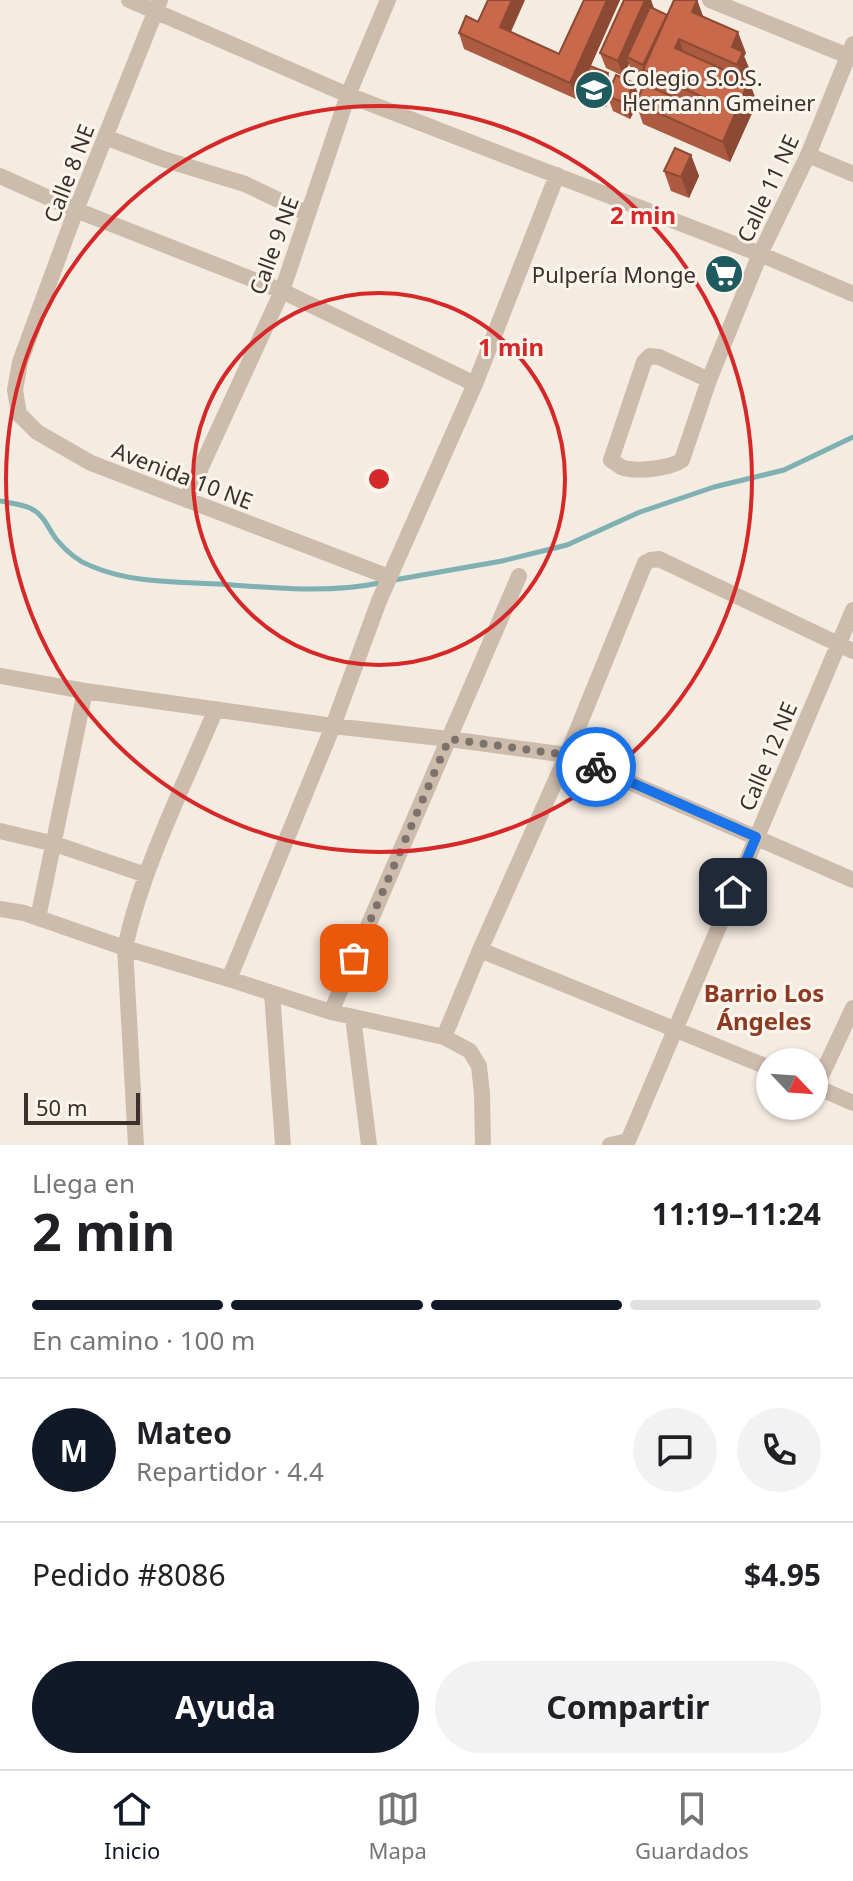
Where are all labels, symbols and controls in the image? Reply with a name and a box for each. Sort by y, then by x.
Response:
place label: Colegio S.O.S. Hermann Gmeiner [622,62,815,117]
school or university icon: Colegio S.O.S. Hermann Gmeiner [573,69,615,111]
street label: Calle 8 NE [36,120,100,226]
street label: Calle 11 NE [729,129,805,247]
street label: Calle 9 NE [241,191,305,299]
text: 2 min [610,198,676,231]
supermarket icon: Pulpería Monge [703,253,745,295]
place label: Pulpería Monge [532,259,696,289]
text: 1 min [478,330,544,363]
street label: Avenida 10 NE [108,434,258,516]
centre of rings [365,465,393,493]
street label: Calle 12 NE [731,697,803,815]
courier [556,727,636,807]
icon: bike [574,745,618,789]
pin [699,858,767,926]
icon: home [711,870,755,914]
pin [320,924,388,992]
icon: bag [332,936,376,980]
district label: Barrio Los Ángeles [704,976,824,1037]
north arrow [756,1048,828,1120]
map controls [756,1048,828,1120]
scale bar [24,1089,140,1125]
text: 50 m [36,1092,87,1122]
text: Llega en [32,1165,135,1201]
text: 11:19–11:24 [652,1193,821,1234]
text: 2 min [32,1195,175,1266]
text: En camino · 100 m [32,1322,255,1358]
button: chat [633,1408,717,1492]
button: phone [737,1408,821,1492]
text: Mateo [136,1412,232,1453]
text: M [60,1430,88,1471]
text: Repartidor · 4.4 [136,1453,324,1489]
text: Pedido #8086 [32,1554,226,1595]
text: $4.95 [744,1554,821,1595]
button: Ayuda [32,1661,419,1753]
button: Compartir [435,1661,821,1753]
tab: Inicio [104,1787,160,1865]
tab: Mapa [369,1787,427,1865]
tab: Guardados [635,1787,749,1865]

